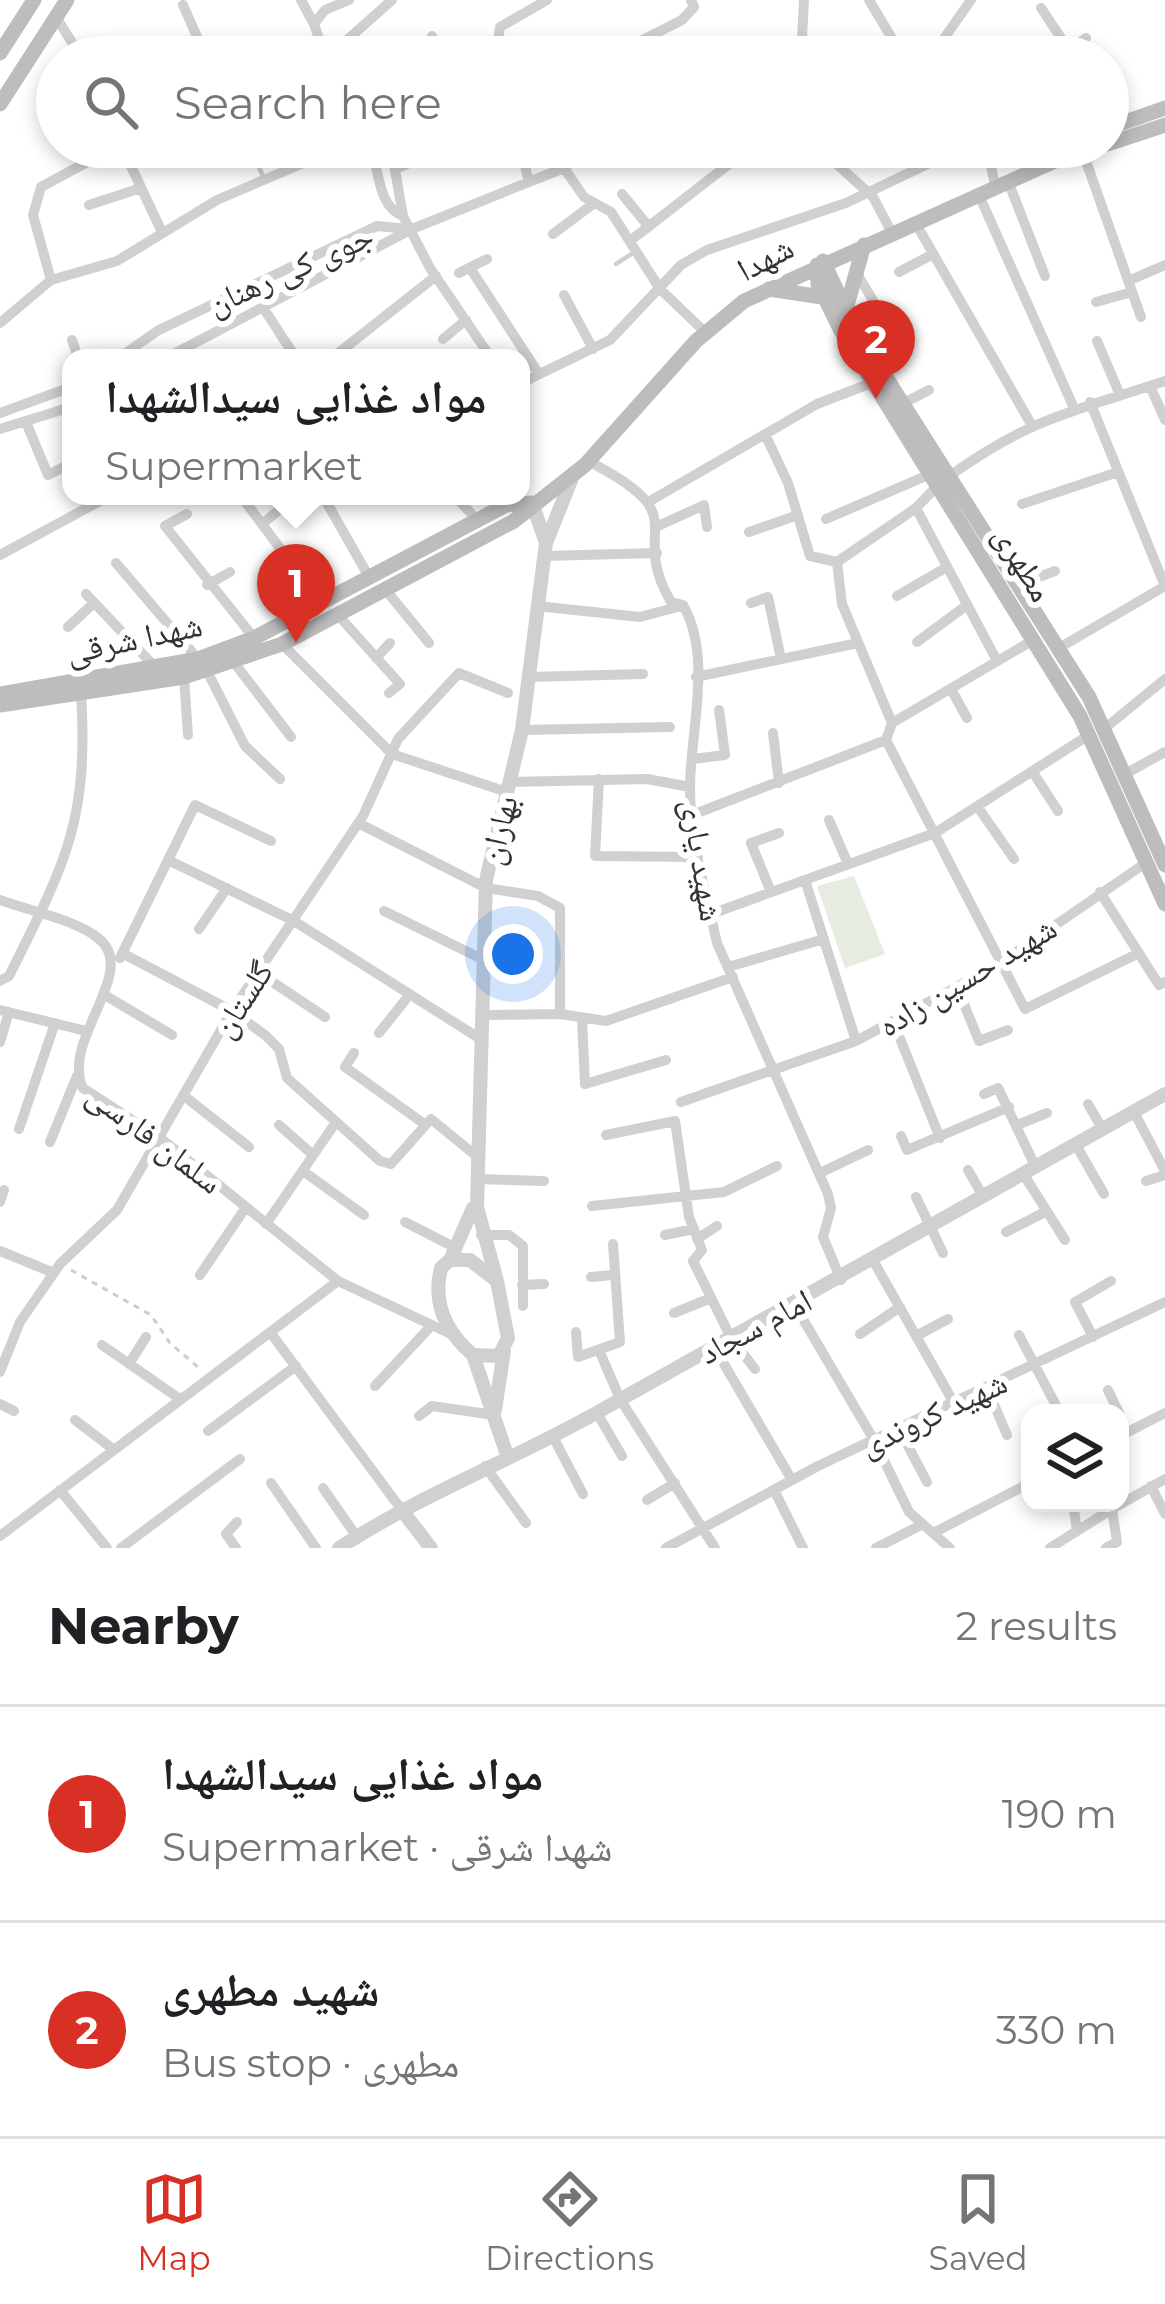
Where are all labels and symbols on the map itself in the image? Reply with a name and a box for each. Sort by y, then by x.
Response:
street label: جوی کی رهنان [201,215,380,324]
street label: شهدا [730,227,800,289]
pin: 2 [837,300,915,399]
street label: مطهری [985,518,1062,609]
pin: 1 [257,544,335,643]
street label: شهدا شرقی [62,604,206,673]
street label: بهاران [470,791,527,869]
street label: شهید یاری [673,796,732,924]
street label: شهید حسین زاده [871,907,1064,1046]
your location [483,924,543,984]
street label: گلستان [203,953,282,1045]
street label: سلمان فارسی [79,1074,231,1203]
street label: امام سجاد [692,1280,819,1374]
street label: شهید کروندی [853,1361,1013,1465]

